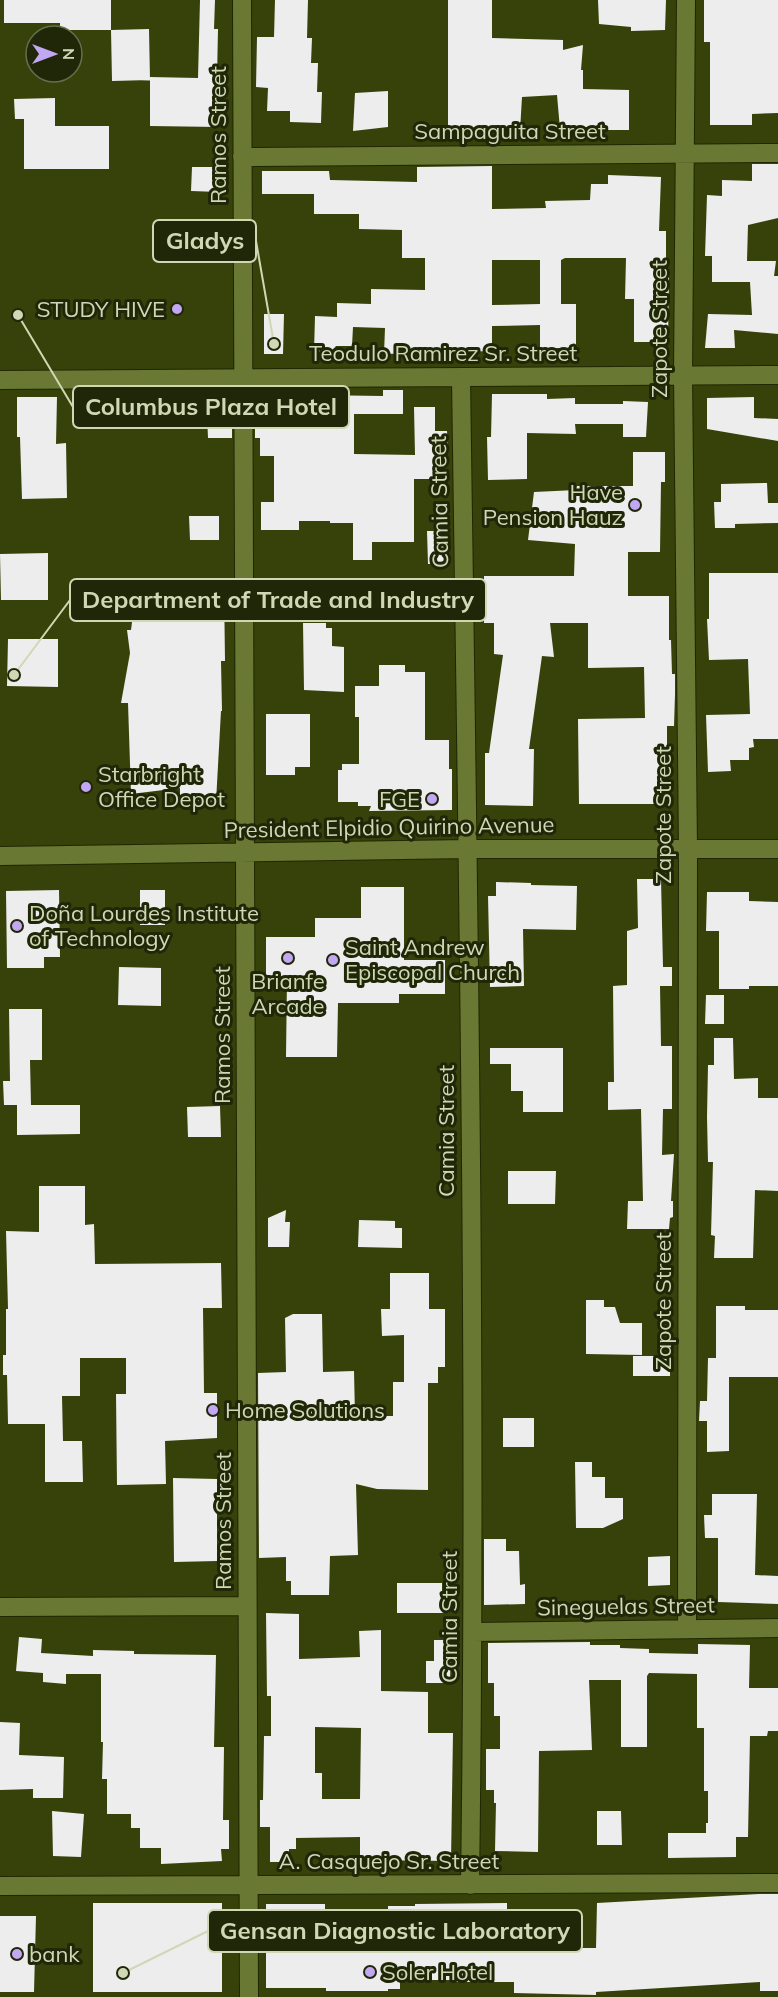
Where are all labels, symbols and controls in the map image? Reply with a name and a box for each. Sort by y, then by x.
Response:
north arrow [24,24,84,84]
text: N [59,48,79,60]
street label: Ramos Street [204,66,232,204]
street label: Sampaguita Street [414,117,606,145]
callout: Gladys [153,220,256,262]
text: Gladys [166,225,244,255]
street label: Zapote Street [645,260,673,398]
place label: STUDY HIVE [37,295,165,323]
marker: STUDY HIVE [170,302,184,316]
street label: Teodulo Ramirez Sr. Street [309,339,577,367]
callout: Columbus Plaza Hotel [73,386,349,428]
text: Columbus Plaza Hotel [85,391,337,421]
street label: Camia Street [424,435,454,568]
place label: Have Pension Hauz [483,478,623,531]
marker: Have Pension Hauz [628,498,642,512]
callout: Department of Trade and Industry [70,579,486,621]
text: Department of Trade and Industry [82,584,475,614]
street label: Zapote Street [649,746,677,884]
place label: Starbright Office Depot [98,760,225,813]
marker: Starbright Office Depot [79,780,93,794]
place label: FGE [379,785,420,813]
marker: FGE [425,792,439,806]
street label: President Elpidio Quirino Avenue [223,810,555,844]
place label: Doña Lourdes Institute of Technology [29,899,259,952]
marker: Doña Lourdes Institute of Technology [10,919,24,933]
place label: Saint Andrew Episcopal Church [345,933,520,986]
marker: Brianfe Arcade [281,951,295,965]
marker: Saint Andrew Episcopal Church [326,953,340,967]
street label: Ramos Street [208,966,236,1104]
place label: Brianfe Arcade [251,967,325,1020]
street label: Camia Street [432,1065,460,1197]
street label: Zapote Street [649,1232,677,1370]
place label: Home Solutions [225,1396,385,1424]
marker: Home Solutions [206,1403,220,1417]
street label: Ramos Street [209,1452,237,1590]
street label: Camia Street [435,1551,463,1683]
street label: Sineguelas Street [537,1590,715,1622]
street label: A. Casquejo Sr. Street [279,1847,499,1875]
callout: Gensan Diagnostic Laboratory [208,1910,582,1952]
text: Gensan Diagnostic Laboratory [220,1915,571,1945]
place label: bank [29,1940,80,1968]
marker: bank [10,1947,24,1961]
place label: Soler Hotel [382,1958,493,1986]
marker: Soler Hotel [363,1965,377,1979]

